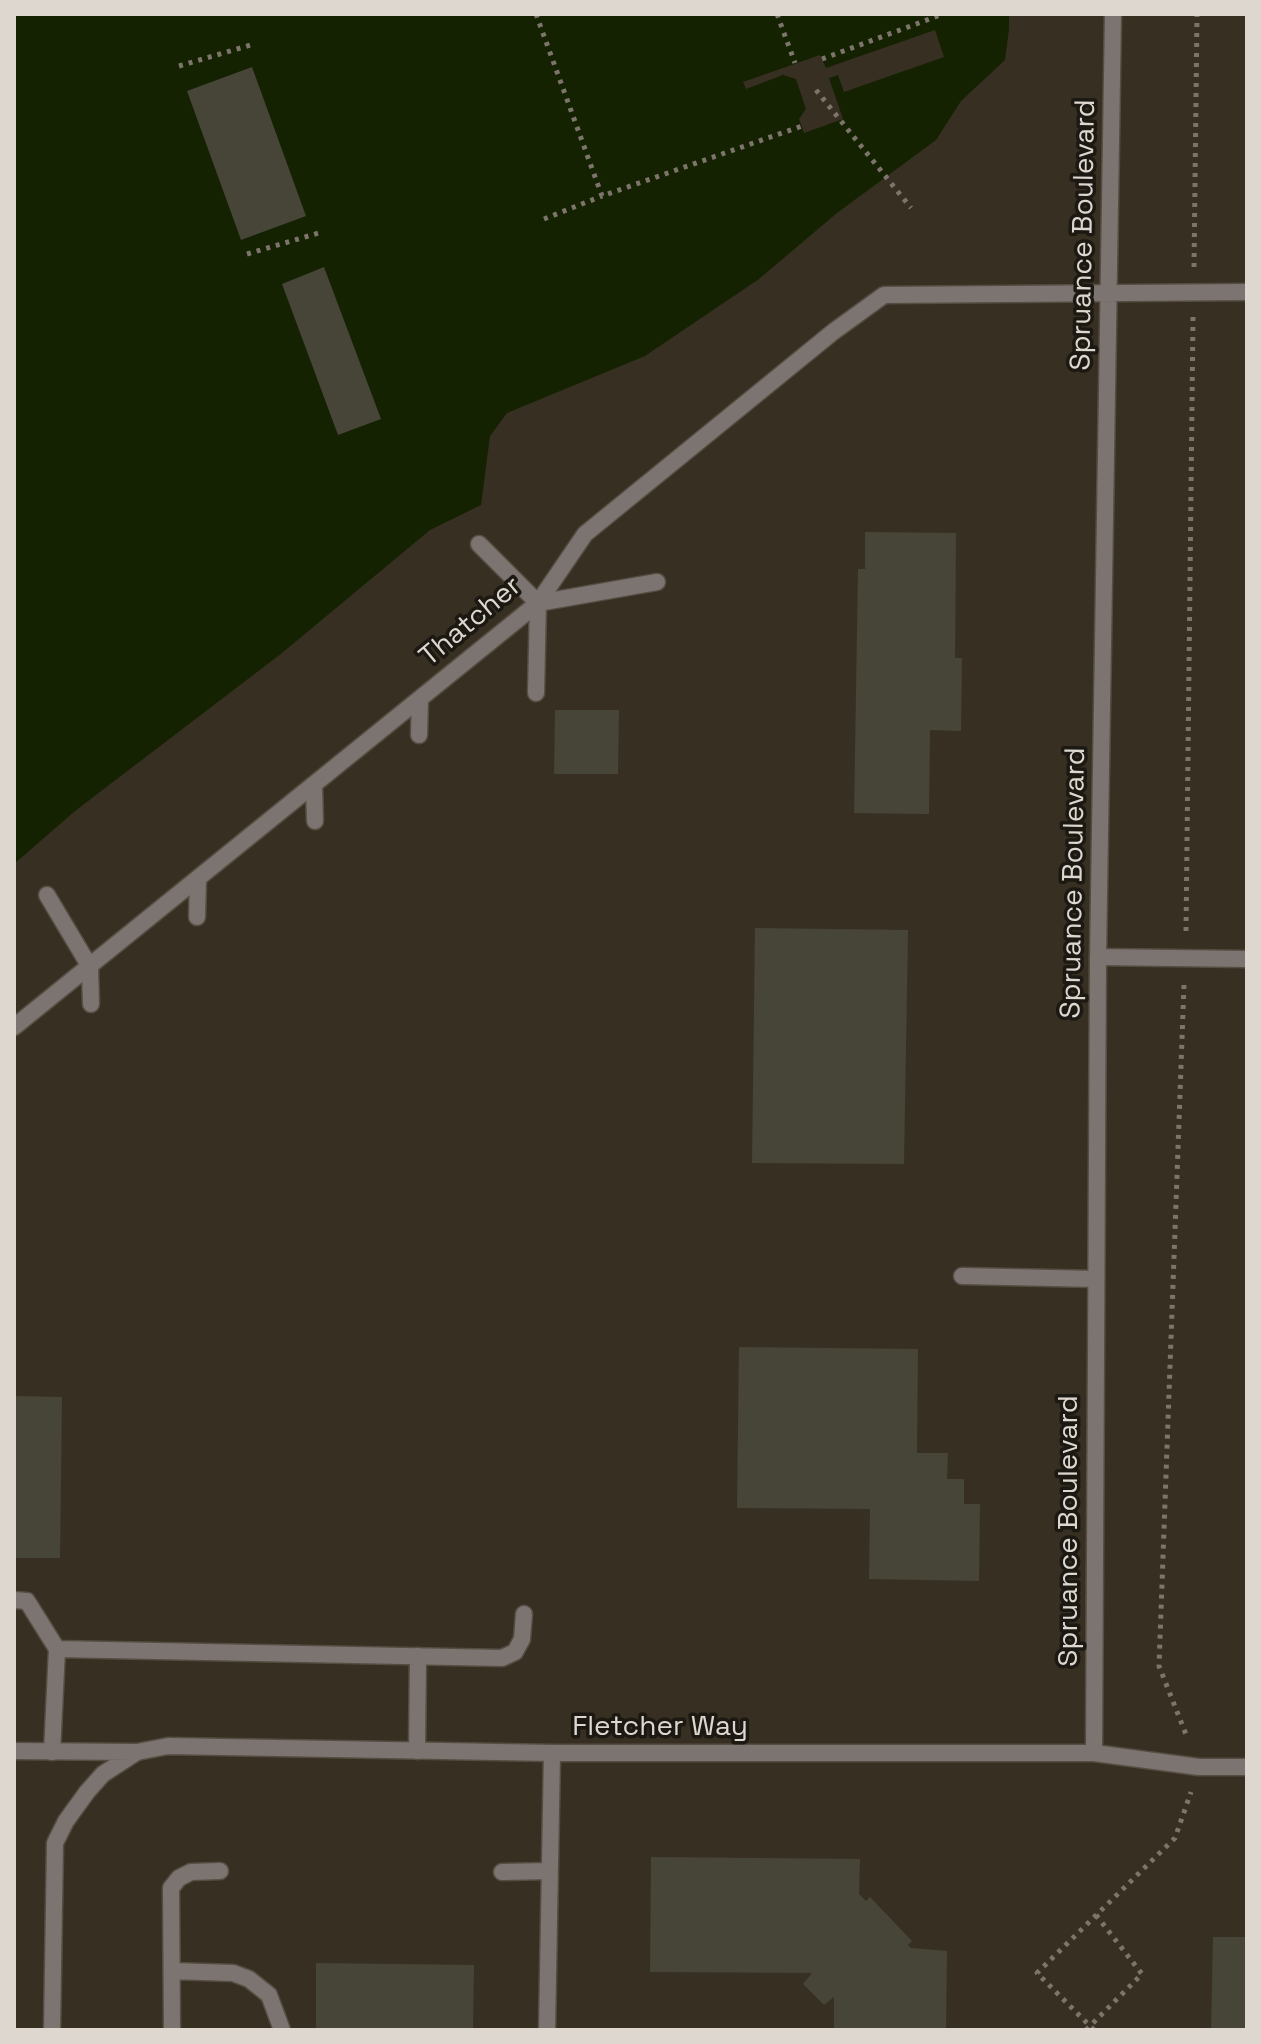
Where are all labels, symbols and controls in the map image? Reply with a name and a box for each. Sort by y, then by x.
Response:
street label: Spruance Boulevard [1065,99,1103,371]
street label: Thatcher [413,570,529,674]
street label: Spruance Boulevard [1055,747,1093,1019]
street label: Spruance Boulevard [1052,1395,1086,1667]
street label: Fletcher Way [572,1710,748,1744]

